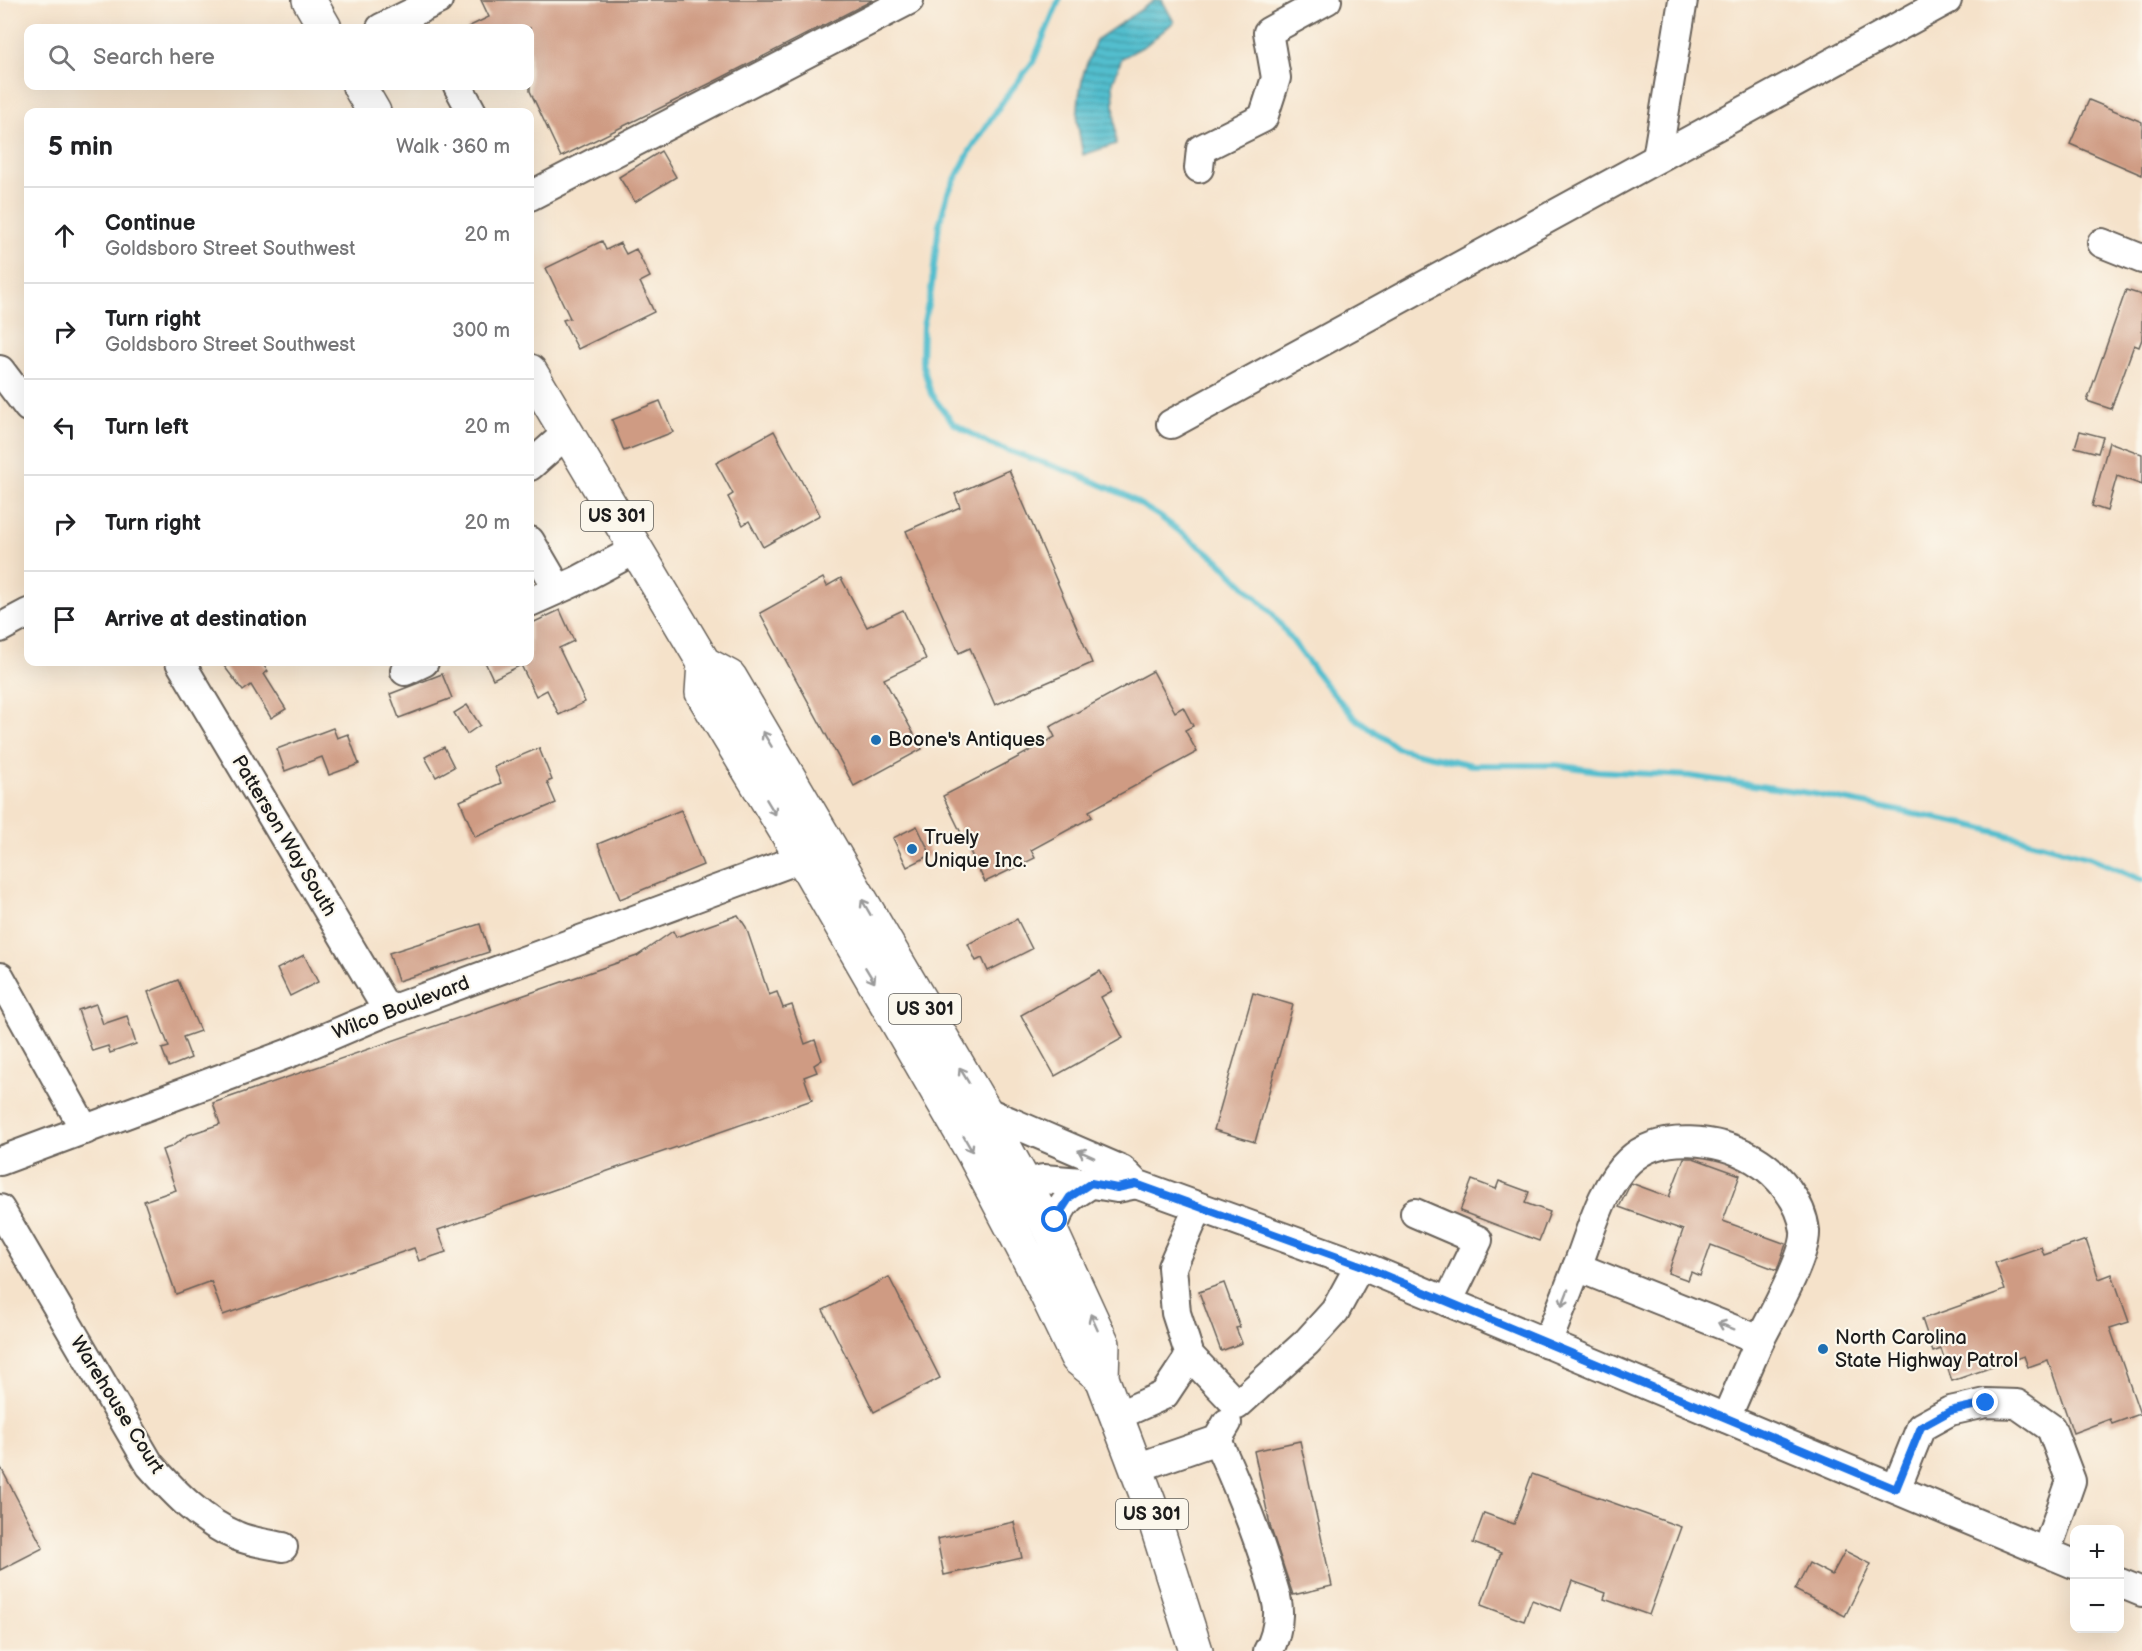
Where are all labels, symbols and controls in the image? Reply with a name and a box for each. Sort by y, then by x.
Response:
search box [24,24,534,90]
icon: search [45,41,78,74]
text: Search here [93,44,215,71]
text: 5 min [48,132,113,163]
text: Walk · 360 m [396,135,510,159]
text: Continue [105,210,195,237]
icon: ahead [48,219,81,252]
text: 20 m [465,223,510,247]
text: Goldsboro Street Southwest [105,237,355,261]
text: Turn right [105,306,201,333]
icon: right [48,315,81,348]
text: 300 m [452,319,510,343]
text: Goldsboro Street Southwest [105,333,355,357]
icon: left [48,411,81,444]
text: Turn left [105,414,189,441]
text: 20 m [465,415,510,439]
road number: US 301 [581,501,653,531]
icon: right [48,507,81,540]
text: Turn right [105,510,201,537]
text: 20 m [465,511,510,535]
icon: arrive [48,603,81,636]
text: Arrive at destination [105,606,307,633]
place label: Boone's Antiques [888,728,1045,752]
one-way arrow [761,731,773,748]
marker: Boone's Antiques [869,733,883,747]
street label: Patterson Way South [226,751,342,921]
one-way arrow [766,798,778,815]
place label: Truely Unique Inc. [924,826,1027,873]
marker: Truely Unique Inc. [905,842,919,856]
one-way arrow [859,899,871,916]
one-way arrow [865,966,877,983]
street label: Wilco Boulevard [329,971,473,1045]
road number: US 301 [889,994,961,1024]
one-way arrow [958,1067,970,1084]
one-way arrow [962,1135,974,1152]
one-way arrow [1078,1148,1096,1160]
route start [1041,1206,1067,1232]
one-way arrow [1558,1289,1569,1307]
one-way arrow [1087,1313,1098,1331]
one-way arrow [1718,1320,1736,1331]
place label: North Carolina State Highway Patrol [1835,1326,2018,1373]
street label: Warehouse Court [65,1332,169,1478]
marker: North Carolina State Highway Patrol [1816,1342,1830,1356]
route end [1972,1389,1998,1415]
road number: US 301 [1116,1499,1188,1529]
map controls [2070,1525,2124,1633]
button: + [2070,1525,2124,1579]
button: − [2070,1579,2124,1633]

